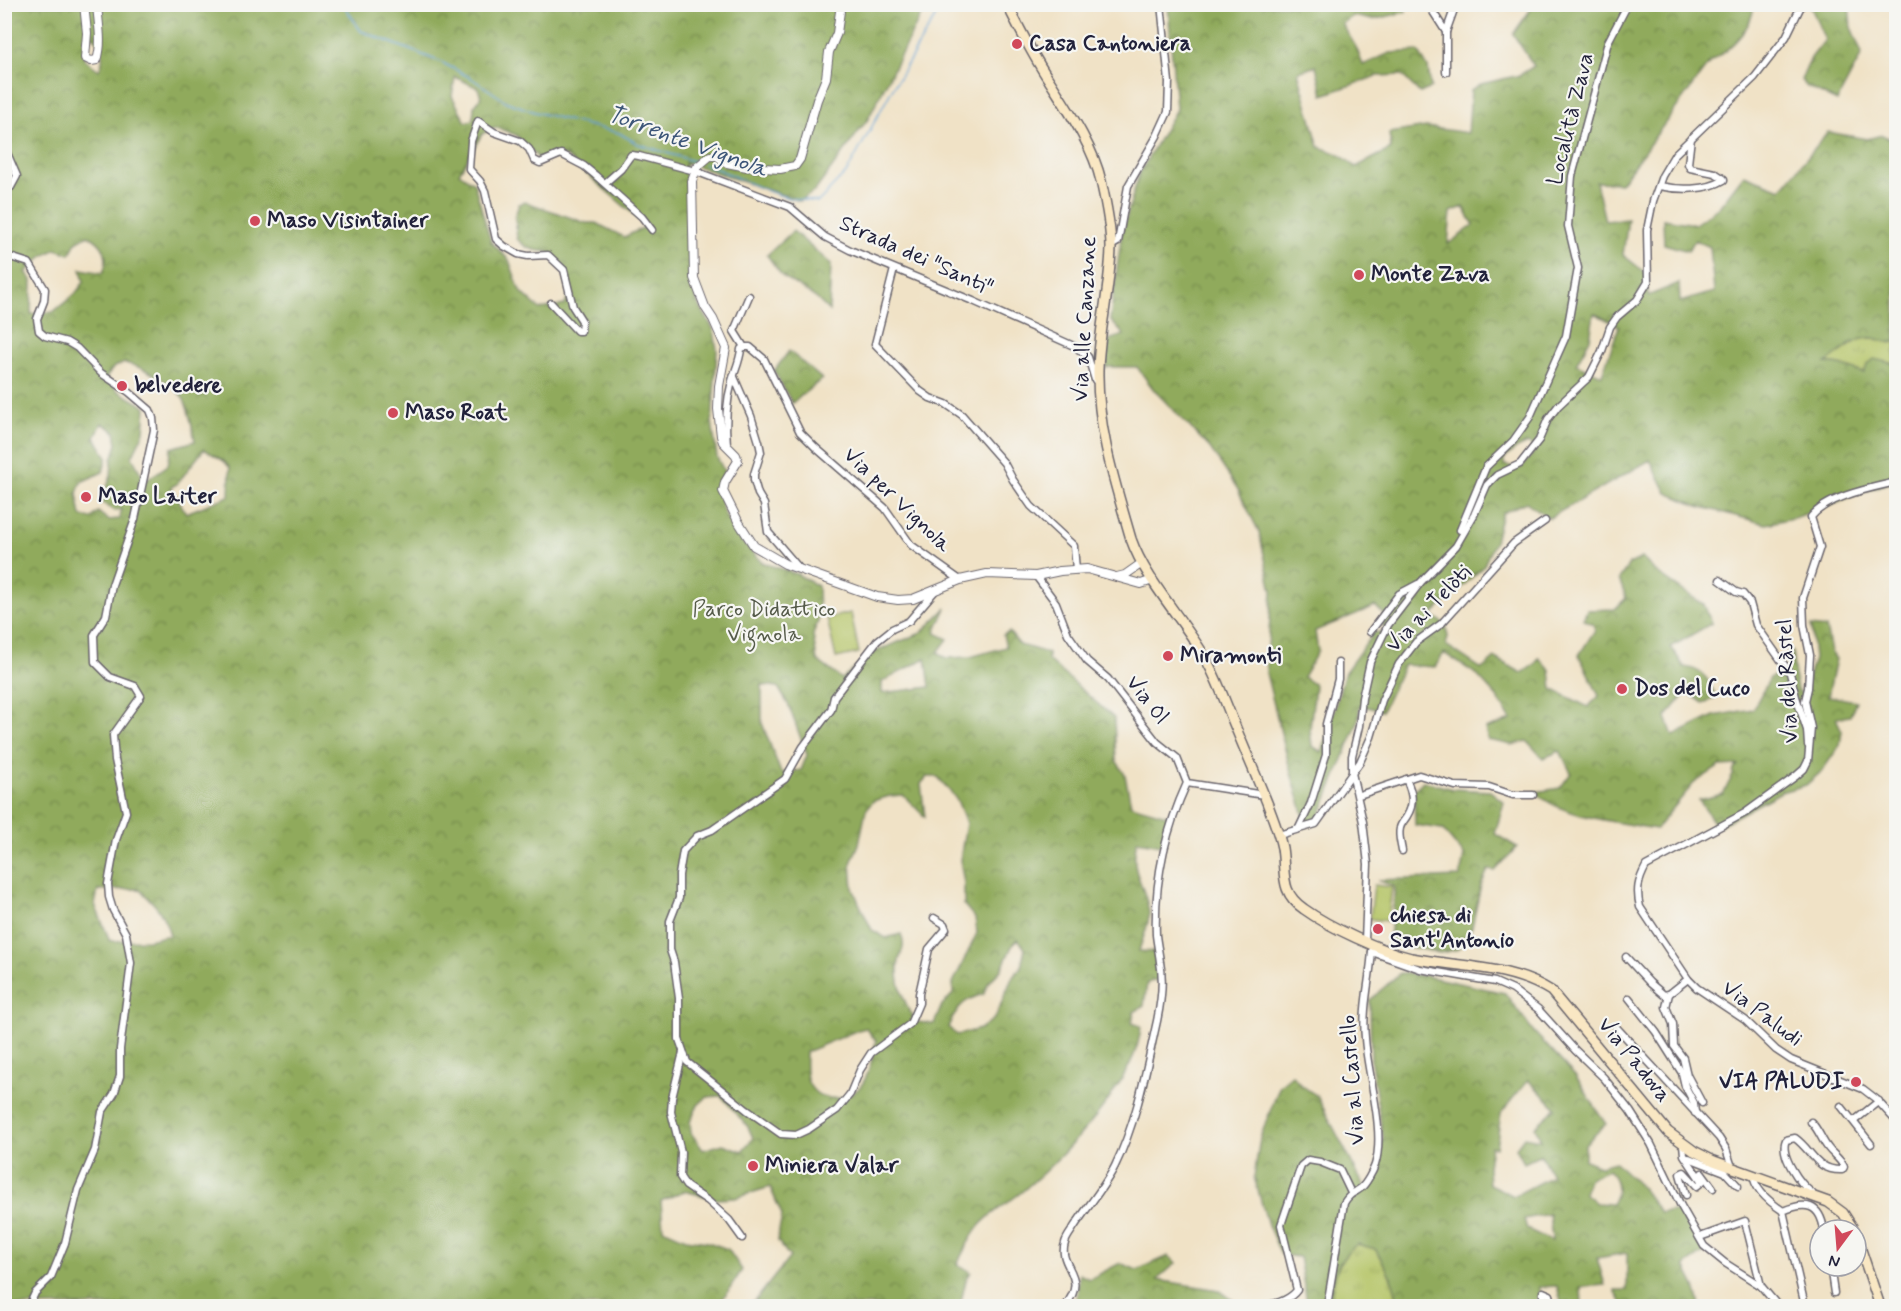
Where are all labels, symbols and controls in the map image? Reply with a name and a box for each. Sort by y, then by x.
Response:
place label: Casa Cantoniera [1029,30,1191,58]
marker: Casa Cantoniera [1010,37,1024,51]
street label: Località Zava [1541,50,1601,188]
water label: Torrente Vignola [603,99,773,186]
place label: Maso Visintainer [267,207,429,235]
street label: Strada dei "Santi" [835,210,997,302]
marker: Maso Visintainer [248,214,262,228]
street label: Via alle Canzane [1067,235,1103,402]
place label: Monte Zava [1371,261,1490,289]
marker: Monte Zava [1352,268,1366,282]
place label: belvedere [134,372,223,400]
marker: belvedere [115,379,129,393]
place label: Maso Roat [405,399,508,427]
marker: Maso Roat [386,406,400,420]
street label: Via per Vignola [836,441,958,560]
place label: Maso Laiter [98,483,217,511]
marker: Maso Laiter [79,490,93,504]
street label: Via ai Telòti [1380,559,1478,659]
park label: Parco Didattico Vignola [692,596,836,652]
street label: Via del Ràstel [1771,618,1805,744]
place label: Miramonti [1180,642,1281,670]
marker: Miramonti [1161,649,1175,663]
street label: Via Ol [1119,670,1175,730]
place label: Dos del Cuco [1634,675,1750,703]
marker: Dos del Cuco [1615,682,1629,696]
place label: chiesa di Sant'Antonio [1389,902,1514,955]
marker: chiesa di Sant'Antonio [1371,922,1385,936]
street label: Via Paludi [1716,974,1808,1054]
street label: Via Padova [1591,1012,1677,1108]
street label: Via al Castello [1334,1014,1372,1146]
place label: VIA PALUDI [1719,1068,1844,1096]
marker: VIA PALUDI [1849,1075,1863,1089]
place label: Miniera Valar [765,1152,899,1180]
marker: Miniera Valar [746,1159,760,1173]
north arrow [1808,1218,1868,1278]
text: N [1826,1249,1842,1273]

